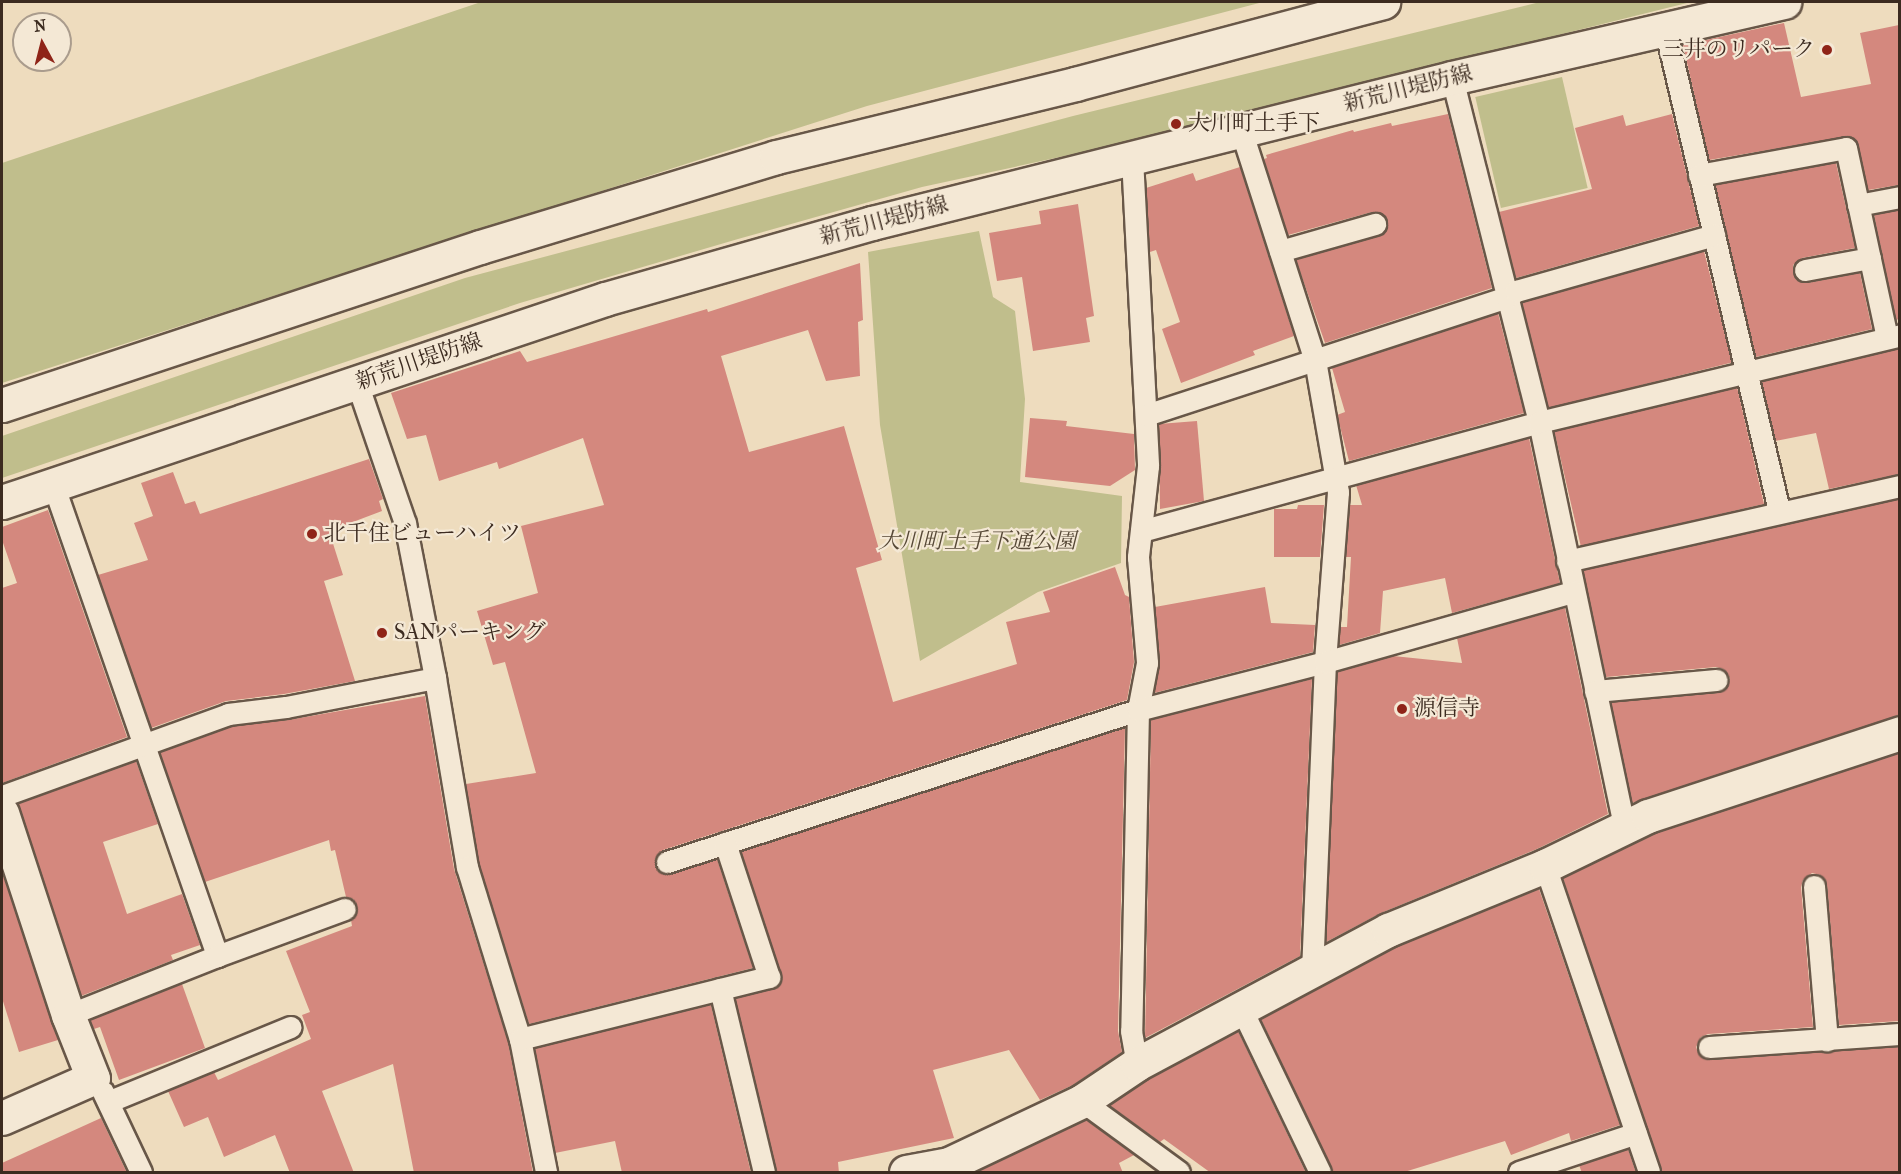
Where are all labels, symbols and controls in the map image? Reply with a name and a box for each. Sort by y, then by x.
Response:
north arrow [12,12,72,72]
text: N [33,15,47,36]
place label: 三井のリパーク [1661,37,1815,63]
marker: 三井のリパーク [1820,43,1834,57]
street label: 新荒川堤防線 [1341,60,1475,118]
place label: 大川町土手下 [1188,111,1320,137]
marker: 大川町土手下 [1169,117,1183,131]
street label: 新荒川堤防線 [817,191,951,251]
street label: 新荒川堤防線 [352,328,486,396]
place label: 北千住ビューハイツ [324,521,522,547]
marker: 北千住ビューハイツ [305,527,319,541]
park label: 大川町土手下通公園 [878,529,1076,555]
place label: SANパーキング [394,620,546,646]
marker: SANパーキング [375,626,389,640]
place label: 源信寺 [1414,696,1480,722]
marker: 源信寺 [1395,702,1409,716]

